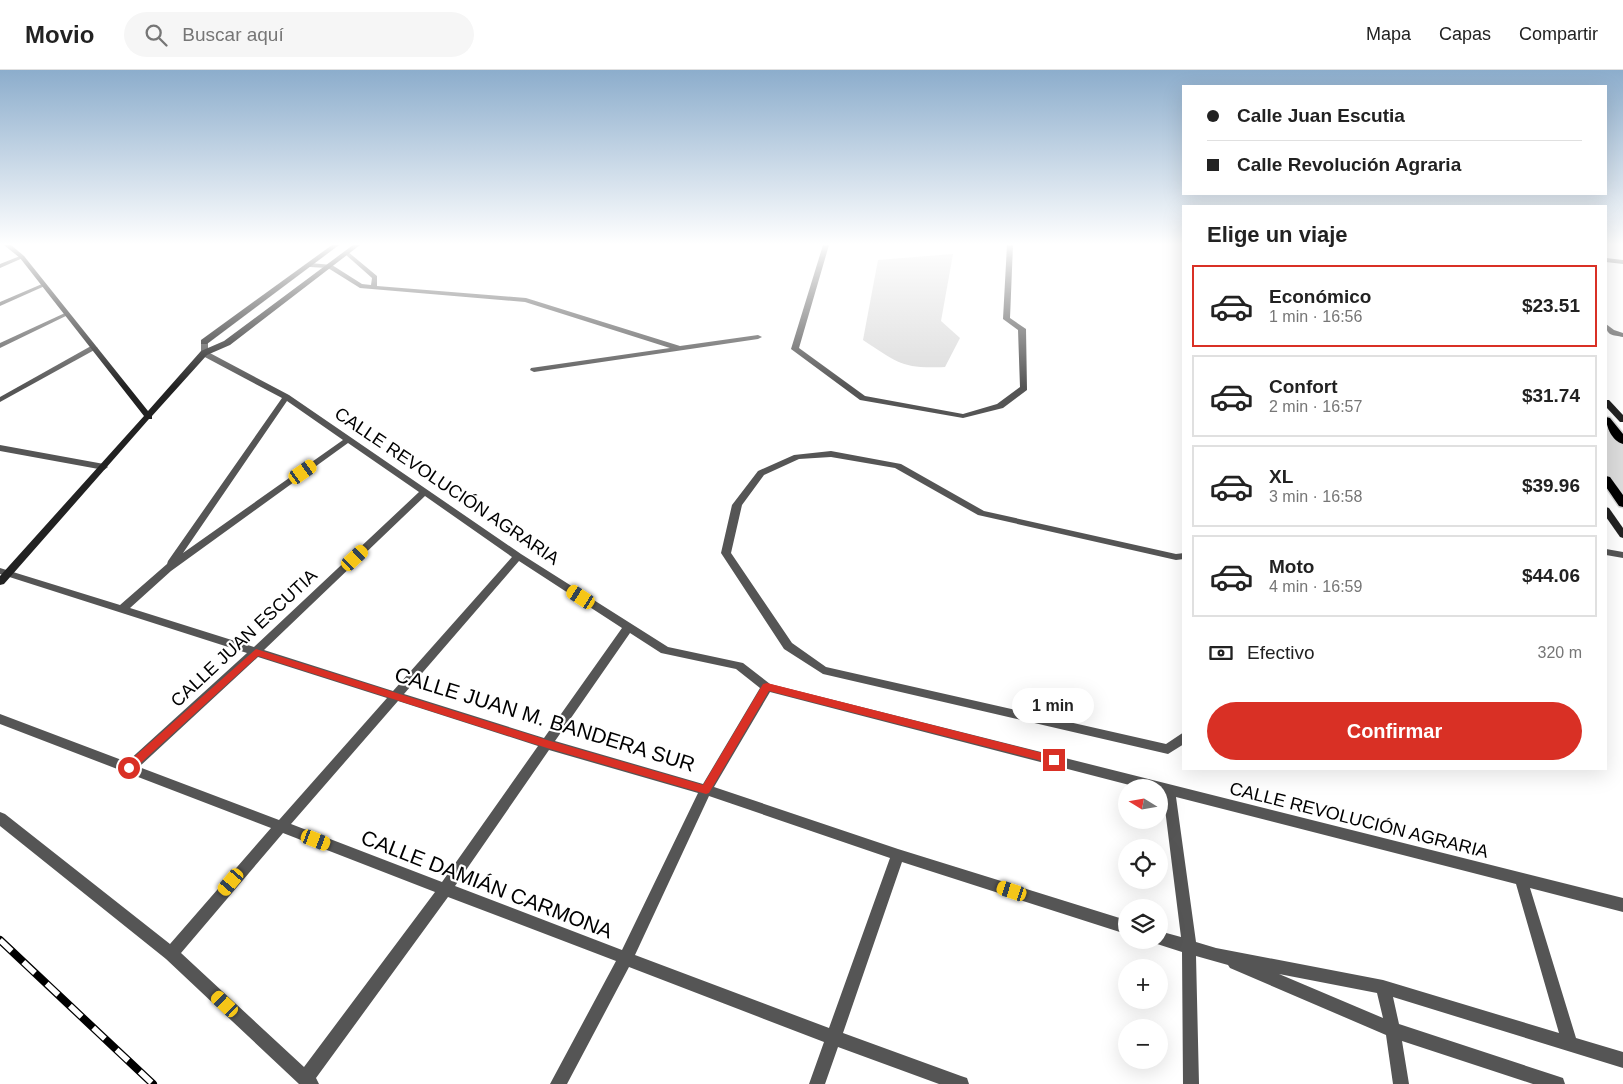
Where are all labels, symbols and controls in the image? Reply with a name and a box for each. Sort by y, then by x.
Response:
search box [124,12,474,57]
text: Movio [25,21,94,48]
icon: search [142,21,170,49]
text: Buscar aquí [182,24,284,45]
text: Mapa [1366,24,1411,44]
text: Capas [1439,24,1491,44]
text: Compartir [1519,24,1598,44]
text: Calle Juan Escutia [1237,105,1405,126]
text: Calle Revolución Agraria [1237,154,1461,175]
text: Elige un viaje [1207,222,1348,247]
icon: car [1209,284,1254,329]
text: Económico [1269,286,1371,307]
text: $23.51 [1522,295,1580,316]
text: 1 min · 16:56 [1269,308,1362,325]
icon: car [1209,374,1254,419]
text: Confort [1269,376,1338,397]
text: $31.74 [1522,385,1580,406]
text: 2 min · 16:57 [1269,398,1362,415]
street label: CALLE REVOLUCIÓN AGRARIA [331,402,563,569]
car [286,457,319,487]
icon: car [1209,464,1254,509]
text: XL [1269,466,1293,487]
text: $39.96 [1522,475,1580,496]
text: 3 min · 16:58 [1269,488,1362,505]
car [338,542,371,574]
icon: car [1209,554,1254,599]
text: Moto [1269,556,1314,577]
street label: CALLE JUAN ESCUTIA [167,565,321,711]
text: $44.06 [1522,565,1580,586]
text: 4 min · 16:59 [1269,578,1362,595]
car [564,583,597,611]
icon: cash [1207,639,1235,667]
text: Efectivo [1247,642,1315,663]
text: 320 m [1538,644,1582,661]
street label: CALLE JUAN M. BANDERA SUR [392,662,698,776]
callout: 1 min [1013,688,1095,722]
text: 1 min [1032,697,1074,714]
button: Confirmar [1207,702,1582,760]
route end [1043,749,1065,771]
route start [118,757,140,779]
street label: CALLE REVOLUCIÓN AGRARIA [1227,777,1491,862]
north arrow [1118,779,1168,829]
map controls [1118,779,1168,1069]
street label: CALLE DAMIÁN CARMONA [358,825,616,943]
car [299,828,332,852]
button: locate [1118,839,1168,889]
car [215,866,246,898]
car [995,879,1028,903]
button: layers [1118,899,1168,949]
button: + [1118,959,1168,1009]
car [208,988,241,1020]
button: − [1118,1019,1168,1069]

